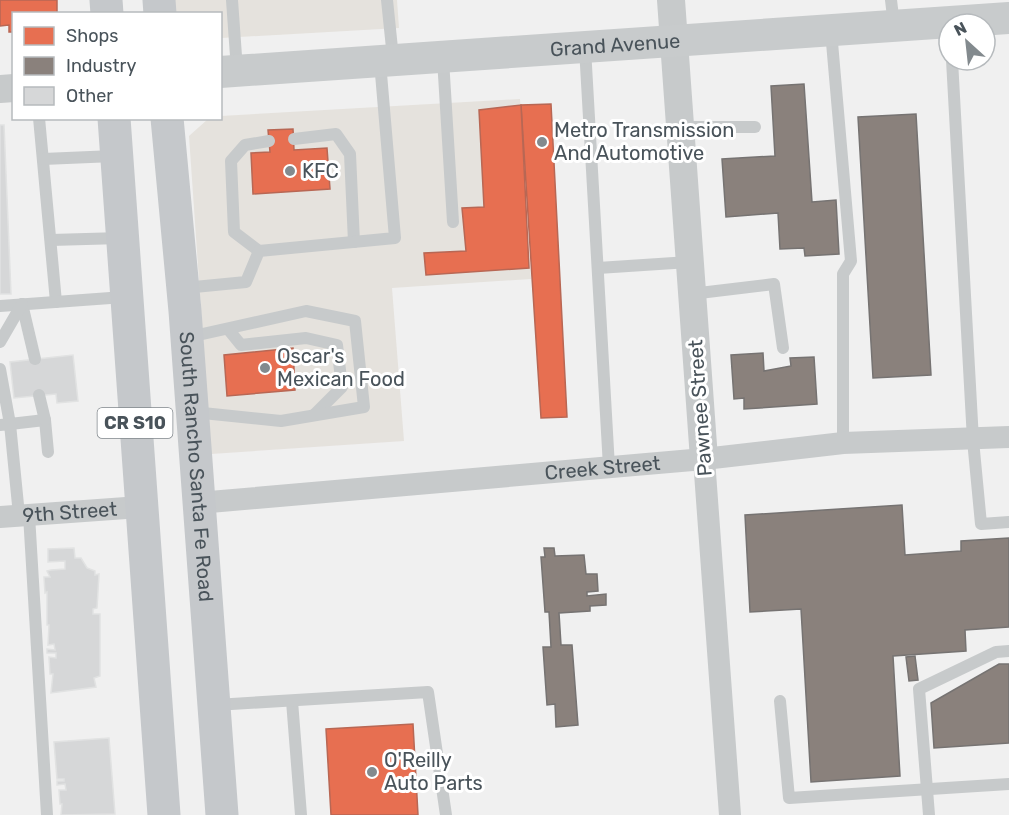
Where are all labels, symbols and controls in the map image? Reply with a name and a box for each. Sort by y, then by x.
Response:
legend [12,12,222,120]
north arrow [937,12,997,72]
text: N [951,18,970,40]
text: Shops [66,25,118,47]
street label: Grand Avenue [549,29,681,61]
text: Industry [66,55,136,77]
text: Other [66,85,113,107]
place label: Metro Transmission And Automotive [554,118,734,165]
marker: Metro Transmission And Automotive [535,135,549,149]
place label: KFC [302,159,339,183]
marker: KFC [283,164,297,178]
street label: South Rancho Santa Fe Road [175,331,218,603]
street label: Pawnee Street [683,339,717,477]
place label: Oscar's Mexican Food [277,344,405,391]
marker: Oscar's Mexican Food [258,361,272,375]
road number: CR S10 [98,408,172,438]
street label: Creek Street [544,451,661,485]
street label: 9th Street [22,497,118,527]
place label: O'Reilly Auto Parts [384,748,483,795]
marker: O'Reilly Auto Parts [365,765,379,779]

